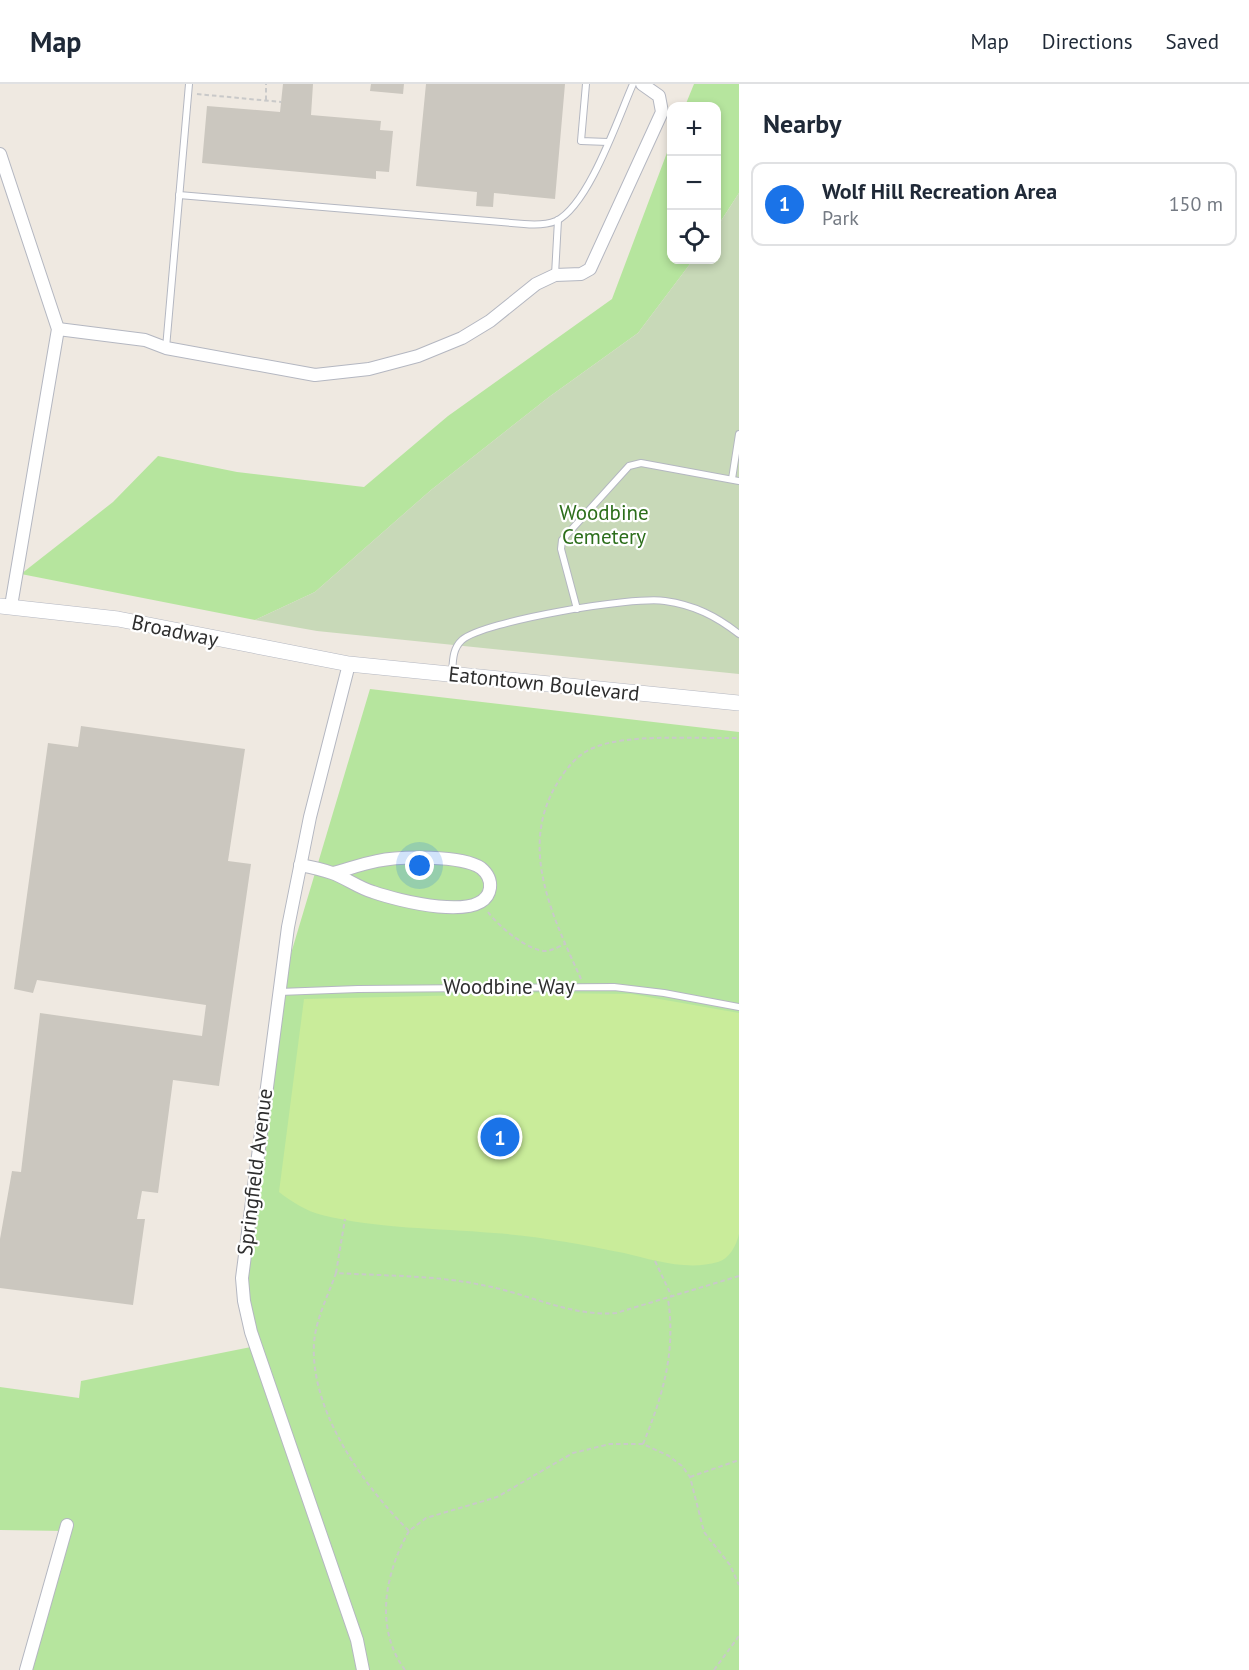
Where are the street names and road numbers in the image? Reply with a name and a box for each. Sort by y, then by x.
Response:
street label: Broadway [129,608,221,653]
street label: Eatontown Boulevard [447,660,641,707]
street label: Woodbine Way [443,973,575,1000]
street label: Springfield Avenue [231,1087,278,1257]

